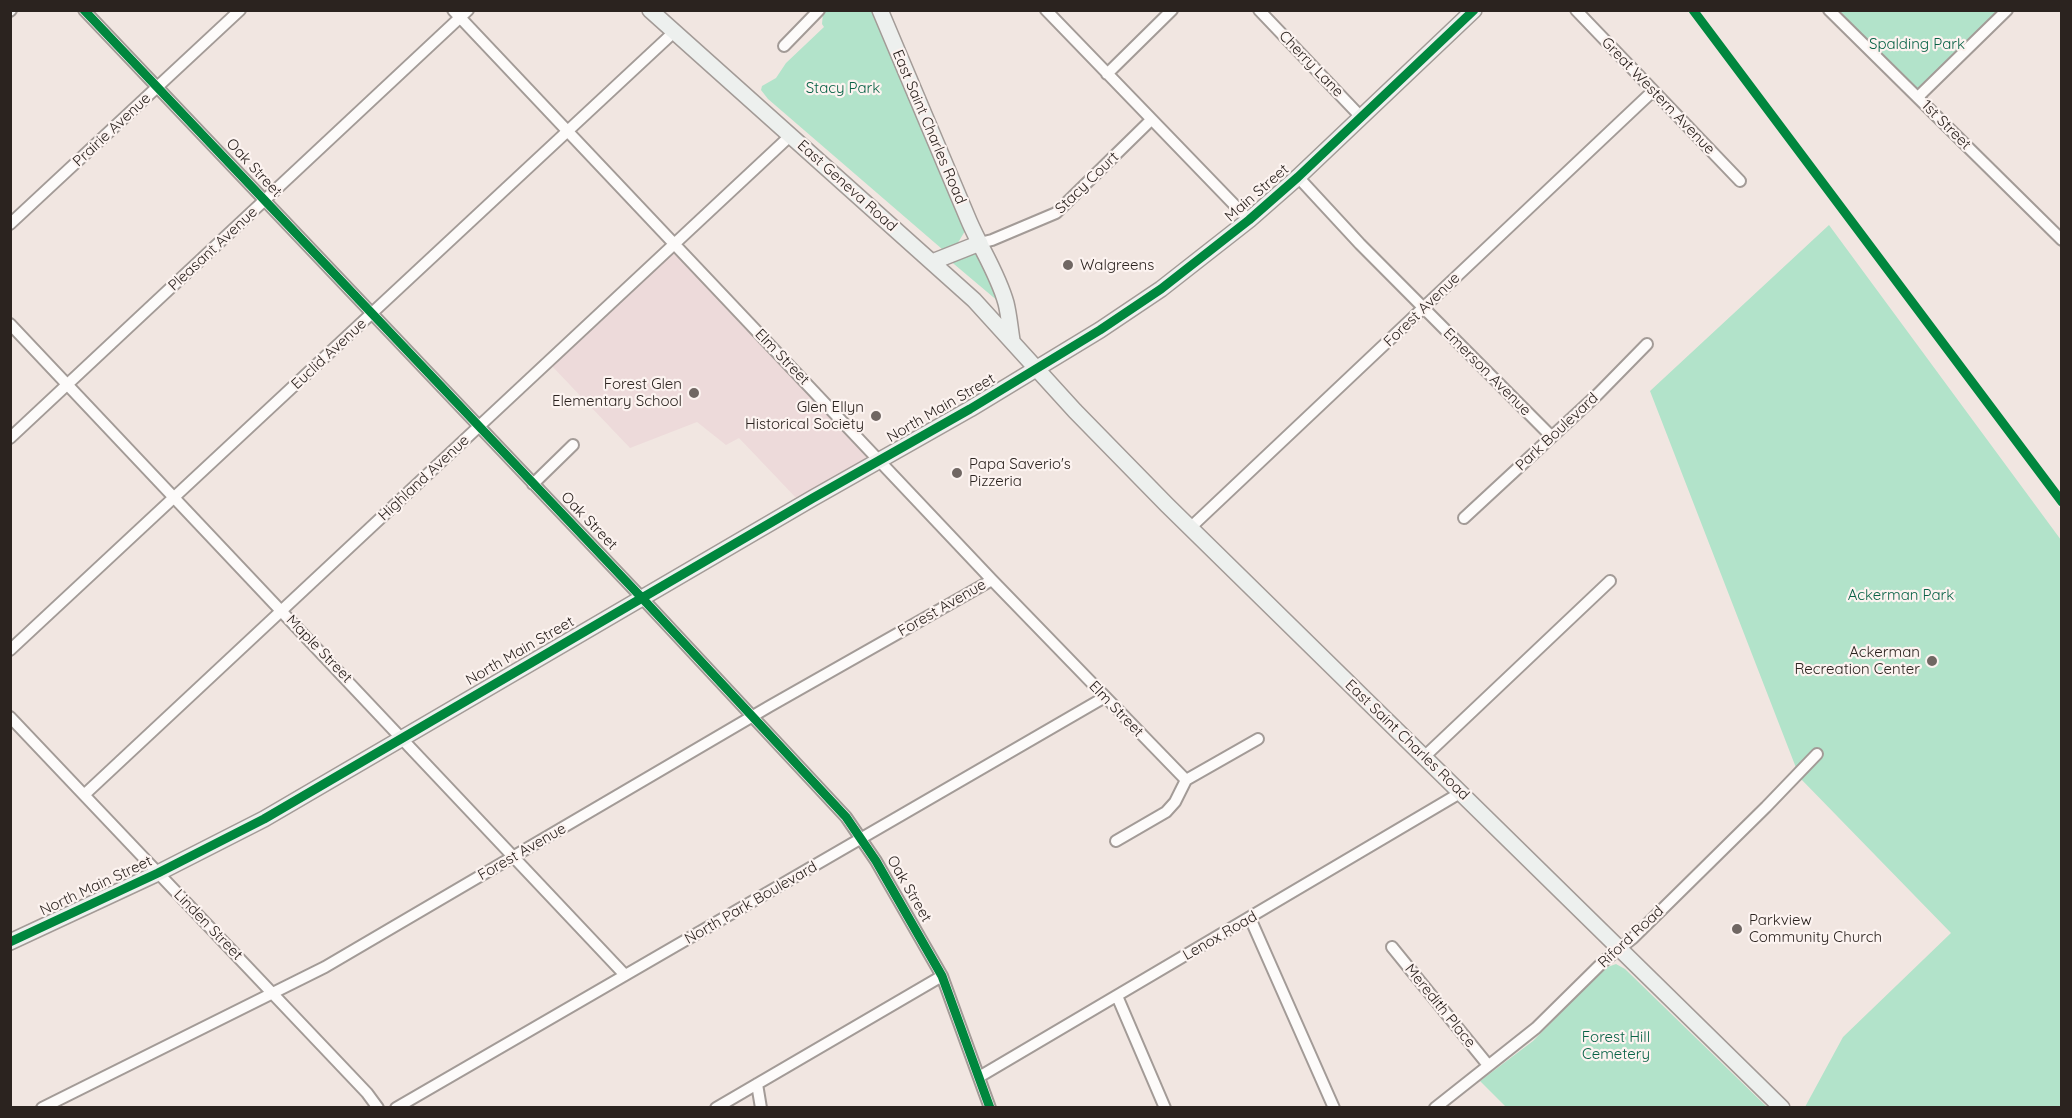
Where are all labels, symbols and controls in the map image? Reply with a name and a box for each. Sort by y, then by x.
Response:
street label: Cherry Lane [1275,27,1347,101]
street label: Great Western Avenue [1597,34,1719,158]
park label: Spalding Park [1869,35,1965,53]
street label: East Saint Charles Road [888,47,970,207]
park label: Stacy Park [806,79,880,97]
street label: Prairie Avenue [69,89,155,171]
street label: 1st Street [1917,96,1975,154]
street label: Oak Street [222,135,286,201]
street label: East Geneva Road [793,136,901,236]
street label: Stacy Court [1052,148,1122,218]
street label: Main Street [1221,160,1293,226]
street label: Pleasant Avenue [165,203,261,295]
place label: Walgreens [1080,256,1154,274]
marker: Walgreens [1061,258,1075,272]
street label: Forest Avenue [1380,269,1464,351]
street label: Euclid Avenue [288,315,370,393]
street label: Emerson Avenue [1439,324,1535,420]
street label: Elm Street [751,325,813,389]
street label: North Main Street [884,370,998,446]
place label: Forest Glen Elementary School [552,375,682,410]
marker: Forest Glen Elementary School [687,386,701,400]
street label: Park Boulevard [1512,389,1602,475]
place label: Glen Ellyn Historical Society [745,398,864,433]
marker: Glen Ellyn Historical Society [869,409,883,423]
street label: Highland Avenue [375,431,473,525]
place label: Papa Saverio's Pizzeria [969,455,1071,490]
marker: Papa Saverio's Pizzeria [950,466,964,480]
street label: Oak Street [557,488,621,554]
street label: Forest Avenue [895,576,989,640]
park label: Ackerman Park [1848,586,1954,604]
street label: Maple Street [282,611,356,687]
street label: North Main Street [463,613,577,689]
place label: Ackerman Recreation Center [1794,643,1920,678]
marker: Ackerman Recreation Center [1925,654,1939,668]
street label: East Saint Charles Road [1341,676,1473,804]
street label: Elm Street [1085,677,1147,741]
street label: Forest Avenue [475,820,569,884]
street label: North Main Street [37,852,155,920]
street label: Oak Street [883,853,935,925]
street label: North Park Boulevard [682,858,820,948]
street label: Linden Street [170,886,246,964]
street label: Riford Road [1595,902,1667,972]
street label: Lenox Road [1180,908,1260,964]
place label: Parkview Community Church [1749,911,1882,946]
marker: Parkview Community Church [1730,922,1744,936]
street label: Meredith Place [1401,960,1479,1052]
park label: Forest Hill Cemetery [1582,1028,1650,1063]

